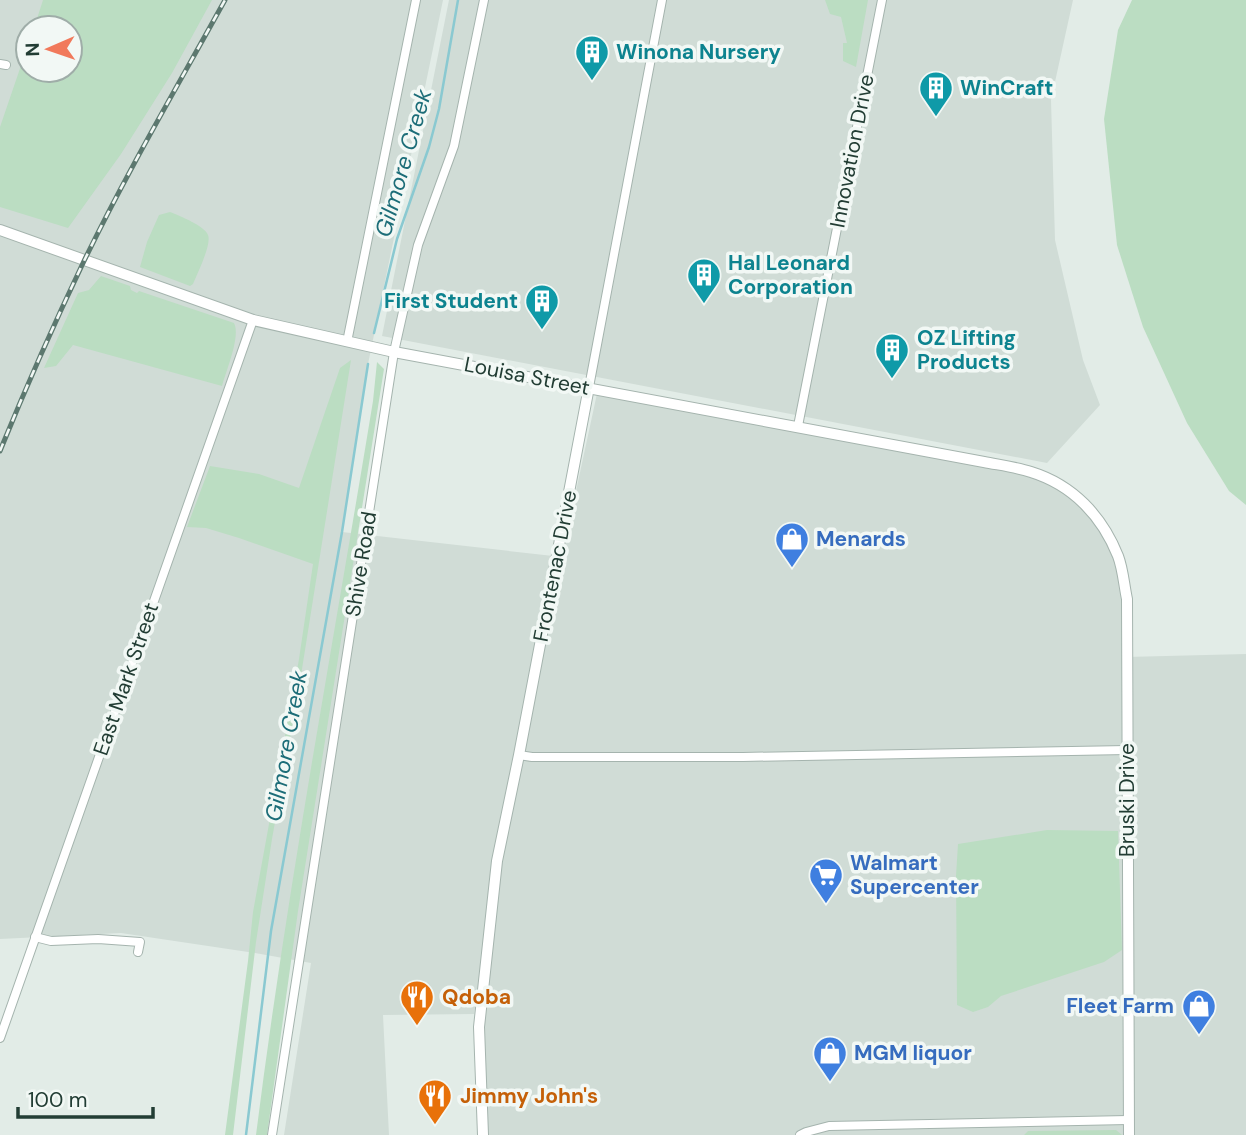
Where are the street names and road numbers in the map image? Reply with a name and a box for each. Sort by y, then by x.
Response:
street label: Innovation Drive [823,72,881,230]
street label: Louisa Street [462,350,592,402]
street label: Frontenac Drive [527,488,583,644]
street label: Shive Road [339,509,383,619]
street label: East Mark Street [87,599,165,759]
street label: Bruski Drive [1113,743,1141,857]

